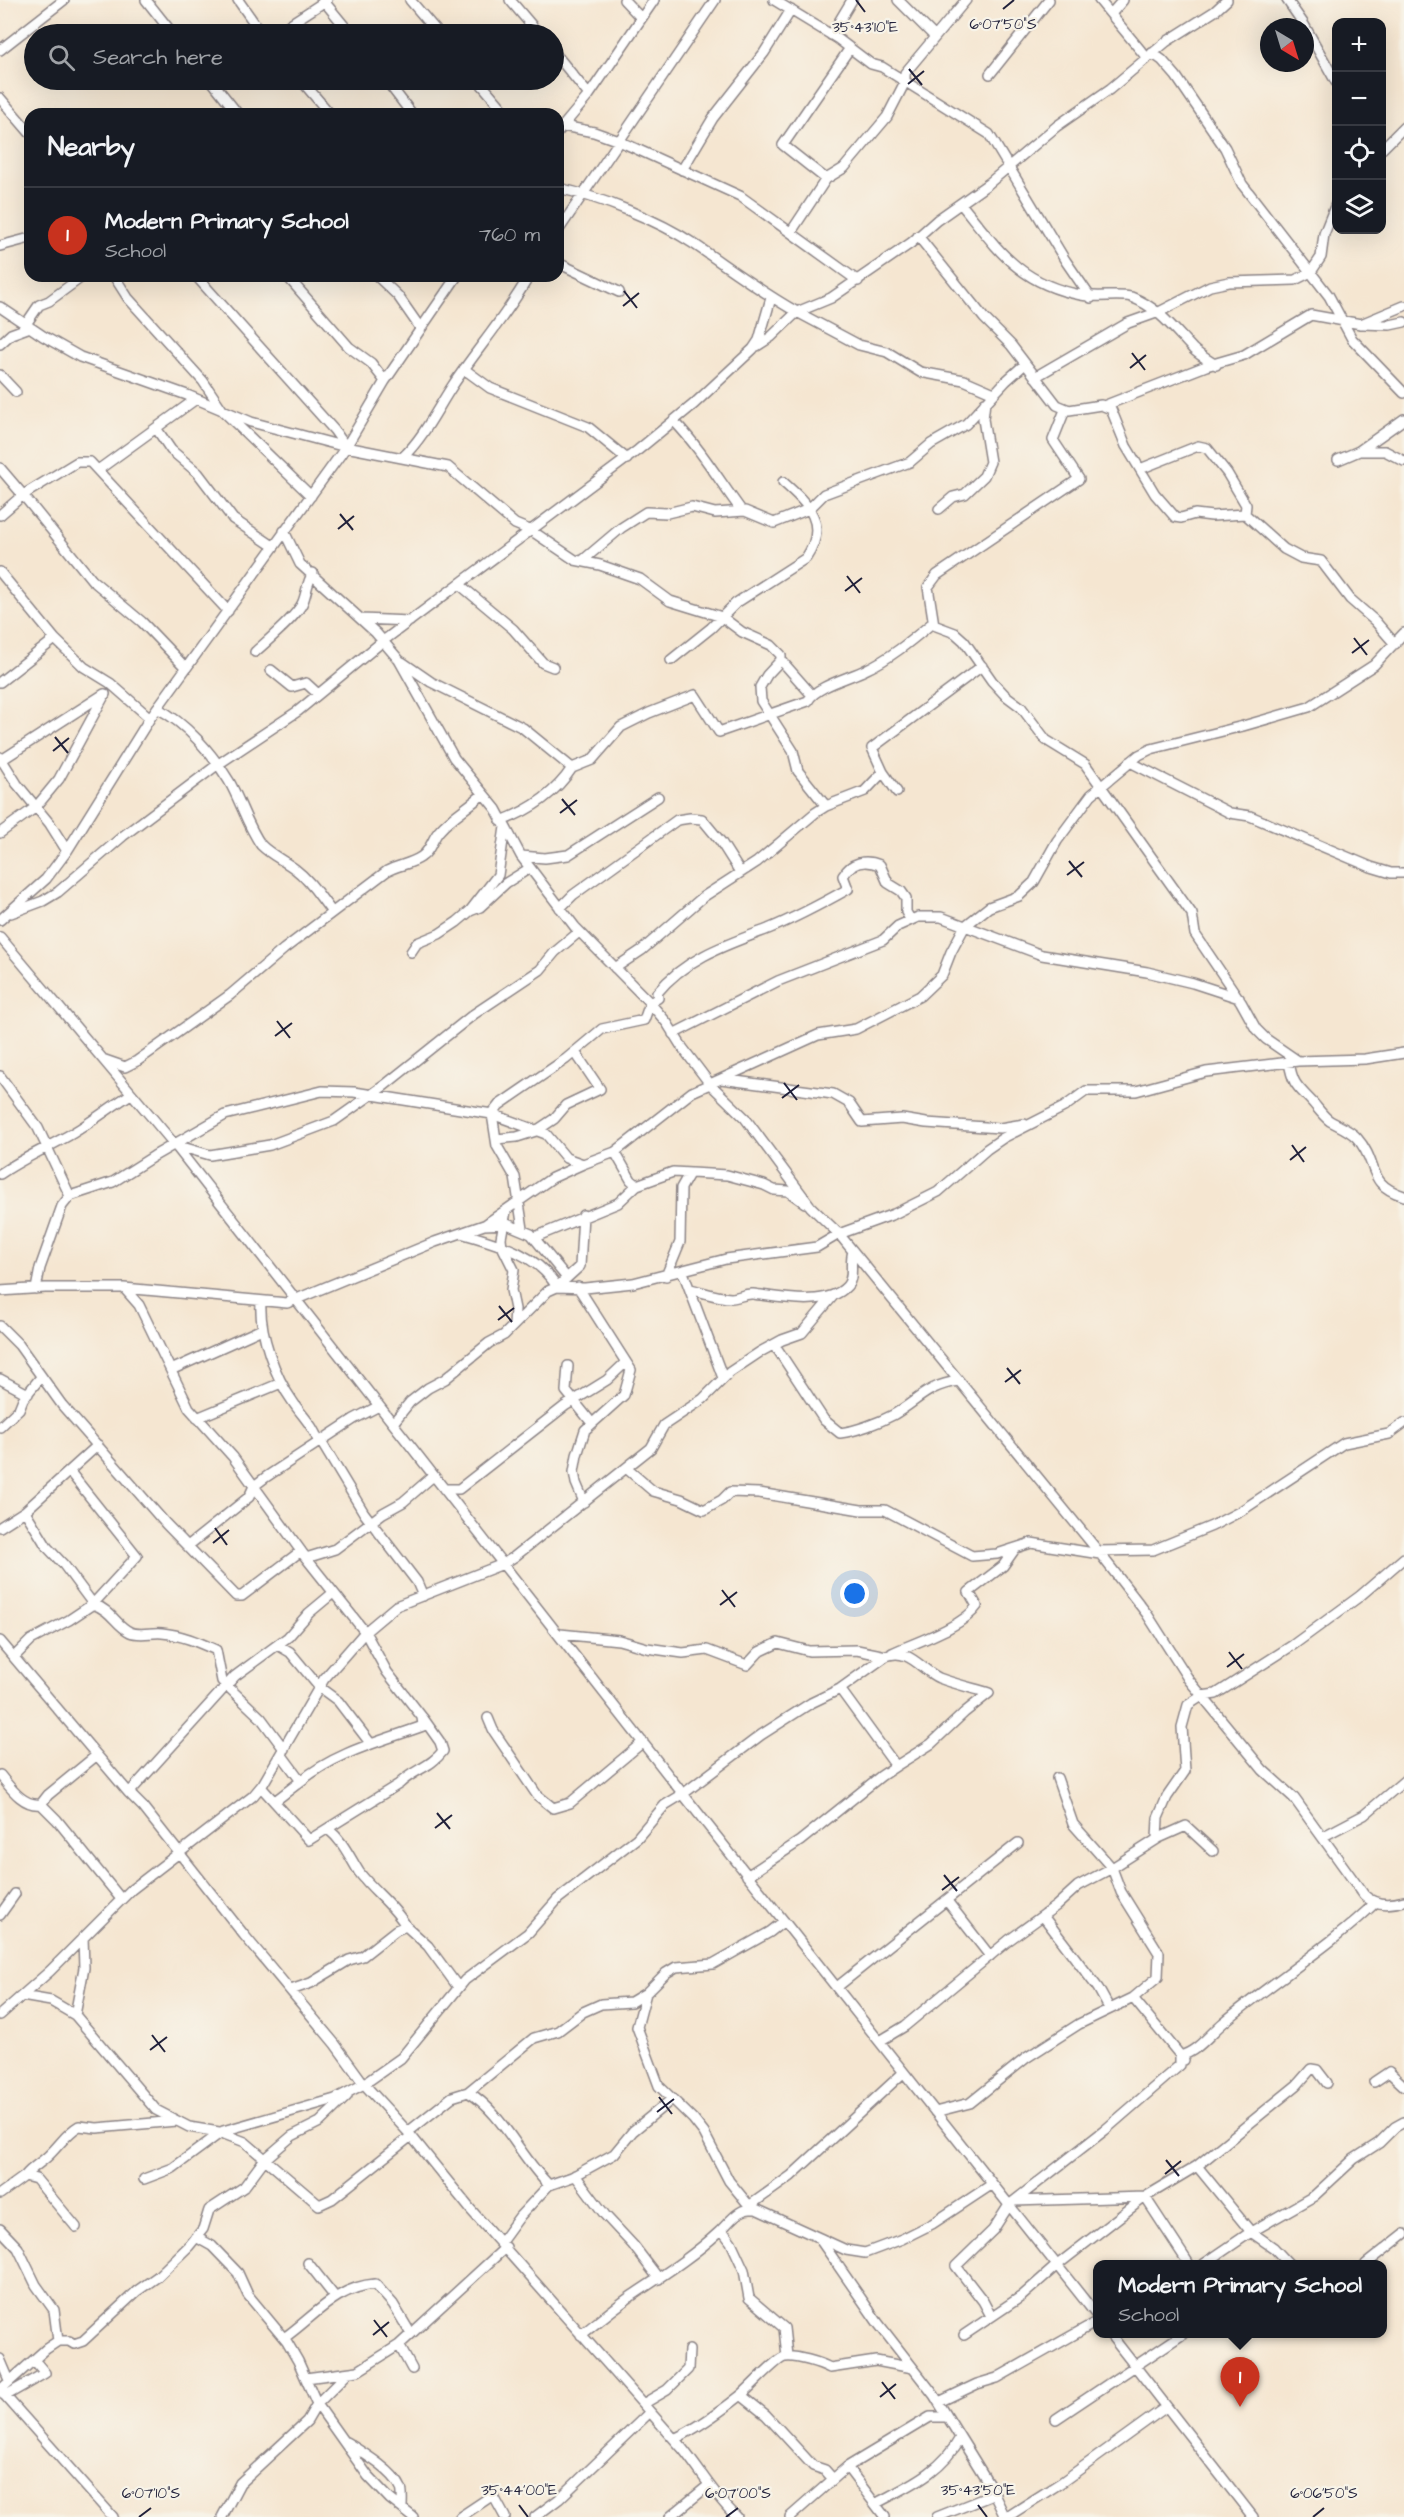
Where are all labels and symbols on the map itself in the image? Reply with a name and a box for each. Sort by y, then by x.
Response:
text: 6°07'50"S [969,14,1037,35]
text: 35°43'10"E [832,17,898,38]
north arrow [1260,18,1314,72]
your location [840,1579,869,1608]
pin: 1 [1220,2358,1260,2407]
text: 35°44'00"E [481,2480,557,2501]
text: 35°43'50"E [941,2480,1015,2501]
text: 6°07'10"S [122,2483,181,2504]
text: 6°07'00"S [705,2483,771,2504]
text: 6°06'50"S [1290,2483,1358,2504]

